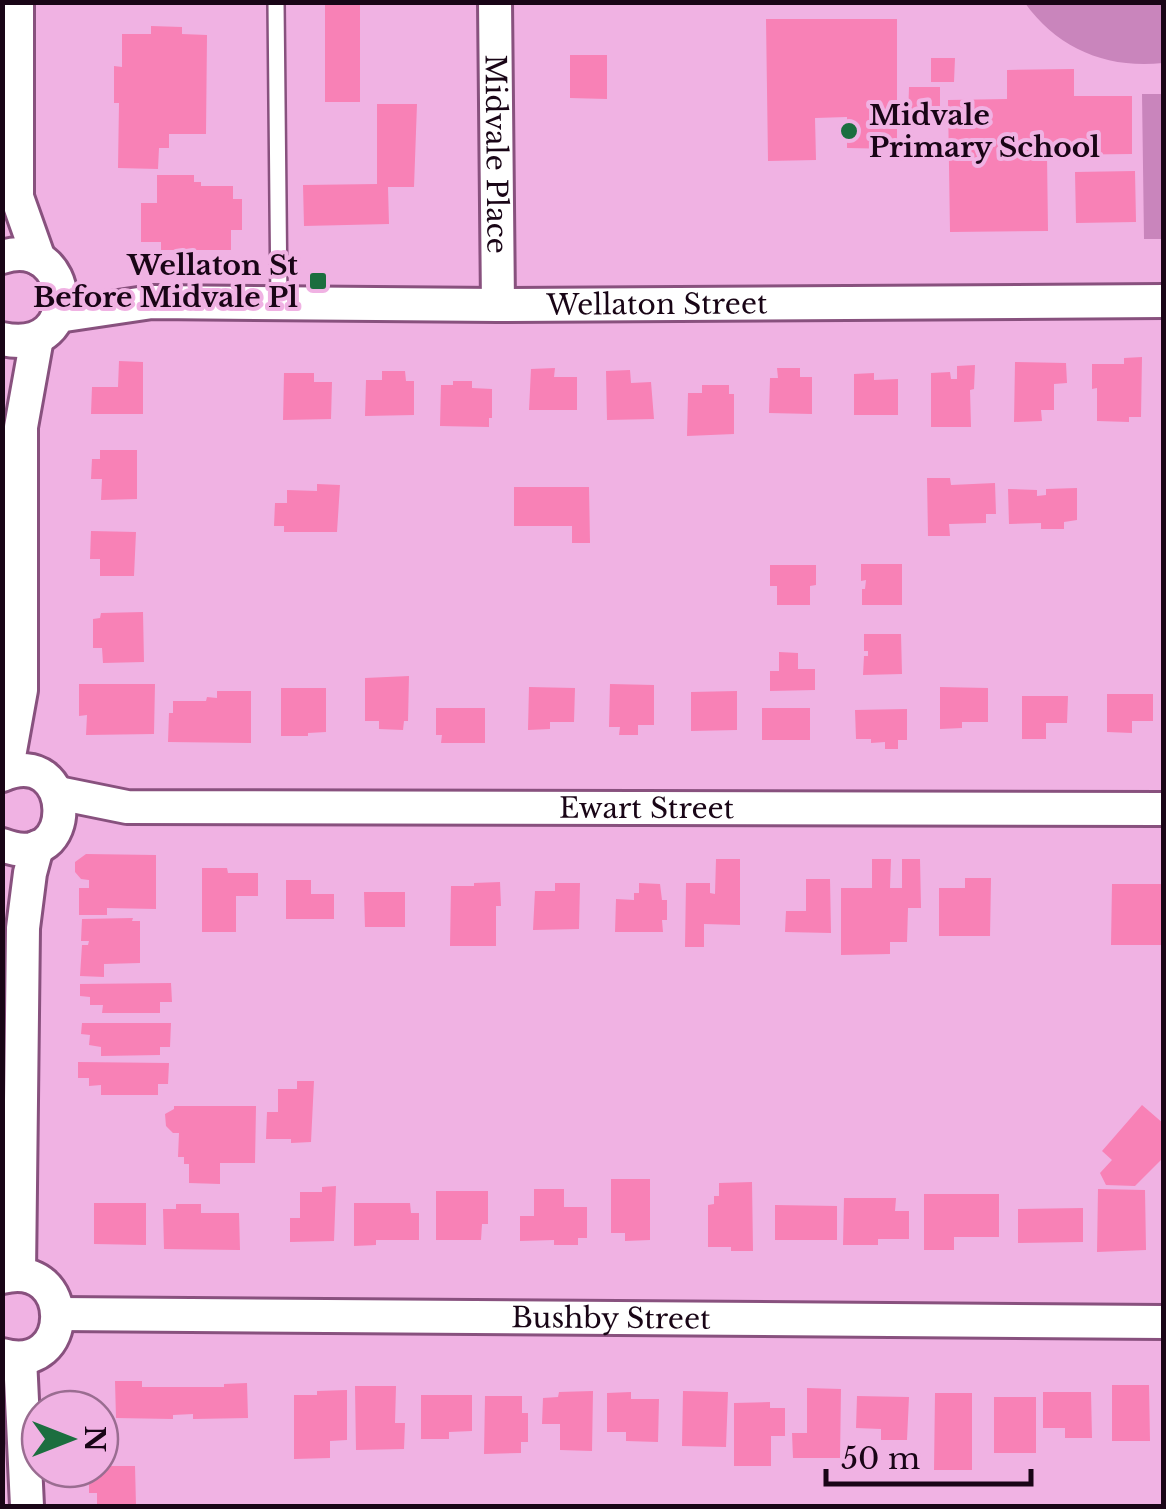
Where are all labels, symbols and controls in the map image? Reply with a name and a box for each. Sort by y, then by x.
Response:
street label: Midvale Place [478,54,515,254]
place label: Midvale Primary School [869,98,1100,165]
marker: Midvale Primary School [838,120,860,142]
place label: Wellaton St Before Midvale Pl [33,248,298,315]
marker: Wellaton St Before Midvale Pl [307,270,329,292]
street label: Wellaton Street [545,286,768,322]
street label: Ewart Street [559,790,735,826]
street label: Bushby Street [511,1300,711,1336]
north arrow [20,1389,120,1489]
scale bar [826,1424,1031,1486]
text: N [77,1426,112,1452]
text: 50 m [841,1440,920,1477]

